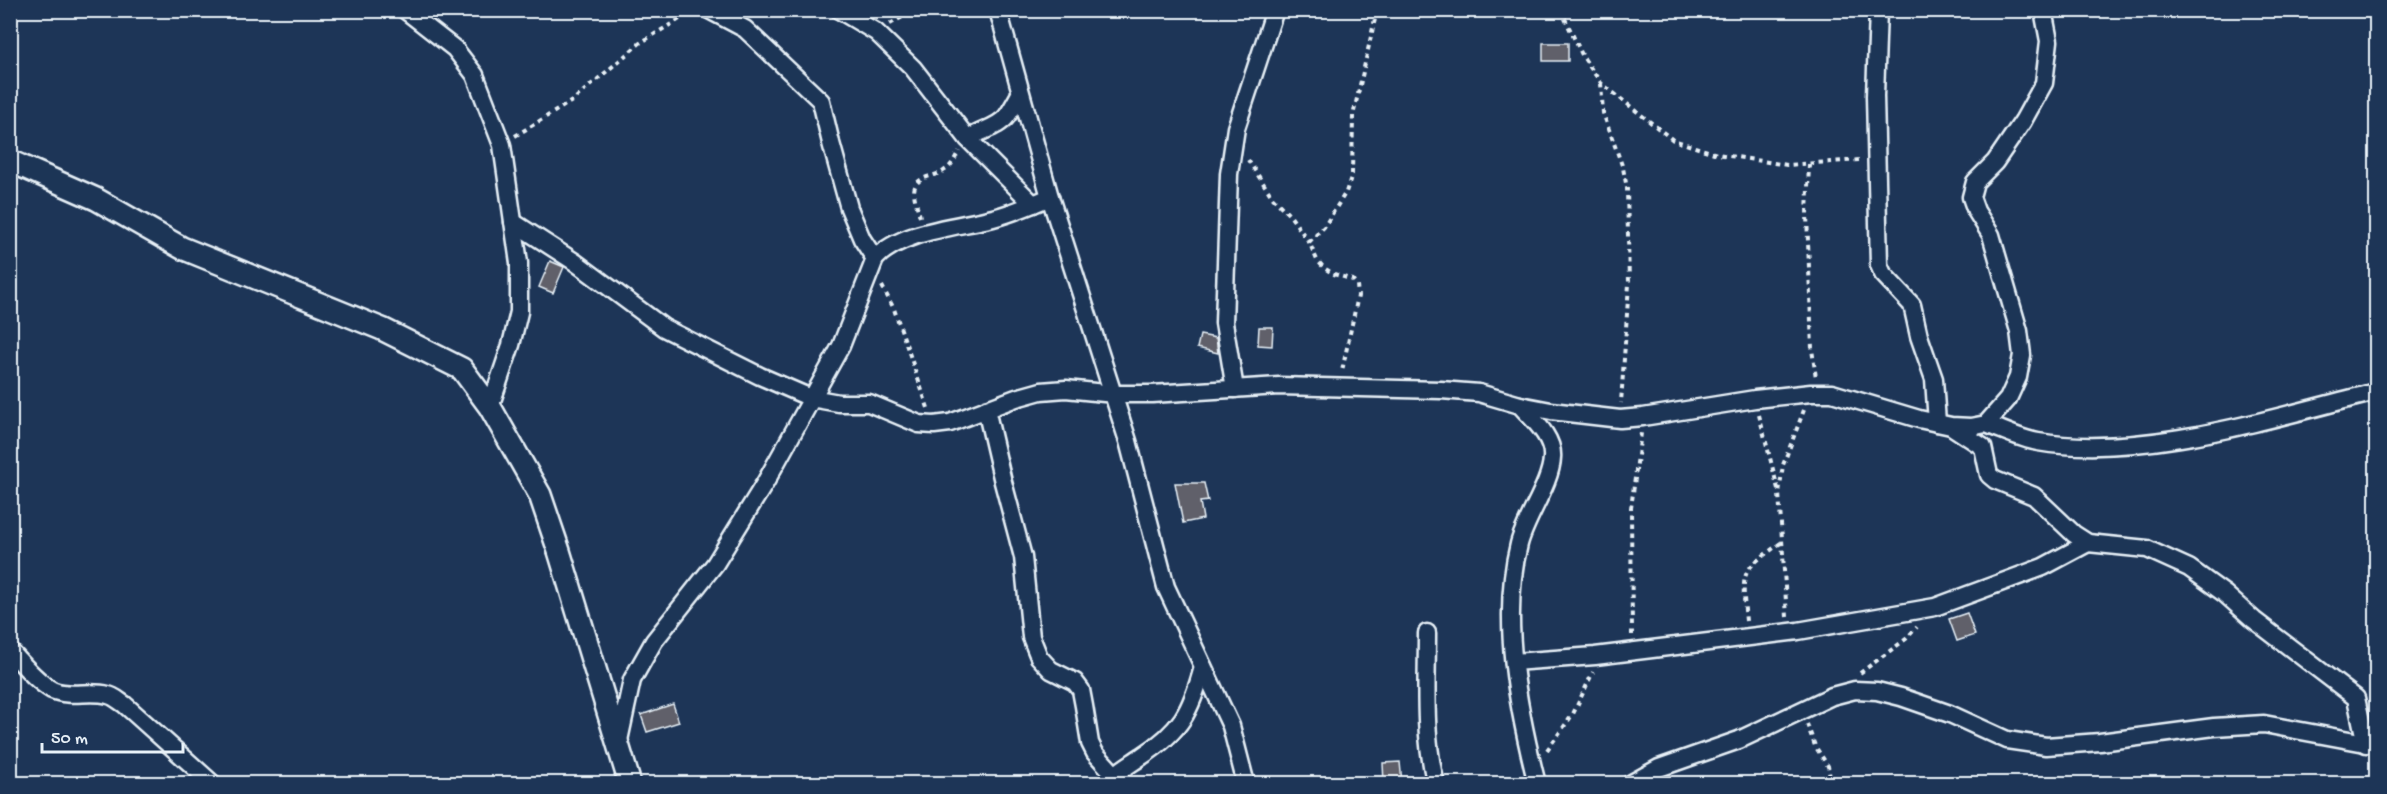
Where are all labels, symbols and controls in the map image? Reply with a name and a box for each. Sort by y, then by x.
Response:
scale bar [42,716,183,754]
text: 50 m [51,729,88,750]

